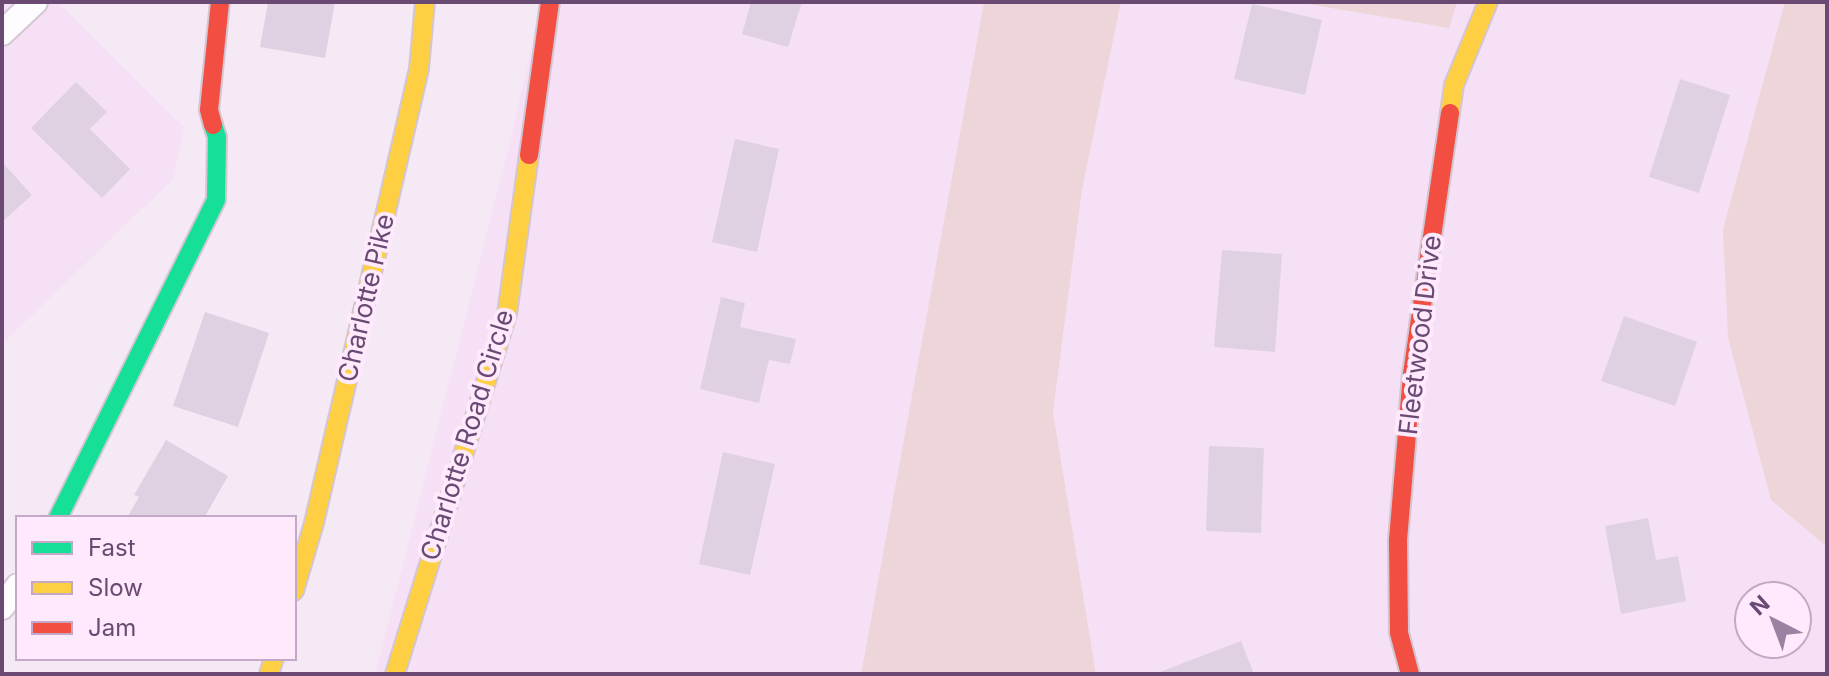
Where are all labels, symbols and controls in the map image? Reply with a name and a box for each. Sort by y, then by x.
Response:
street label: Charlotte Pike [331,211,400,385]
street label: Fleetwood Drive [1392,234,1447,436]
street label: Charlotte Road Circle [414,306,519,564]
legend [16,516,296,660]
text: Fast [88,533,136,562]
text: Slow [88,573,143,602]
north arrow [1733,580,1813,660]
text: N [1745,590,1775,620]
text: Jam [88,613,136,642]

